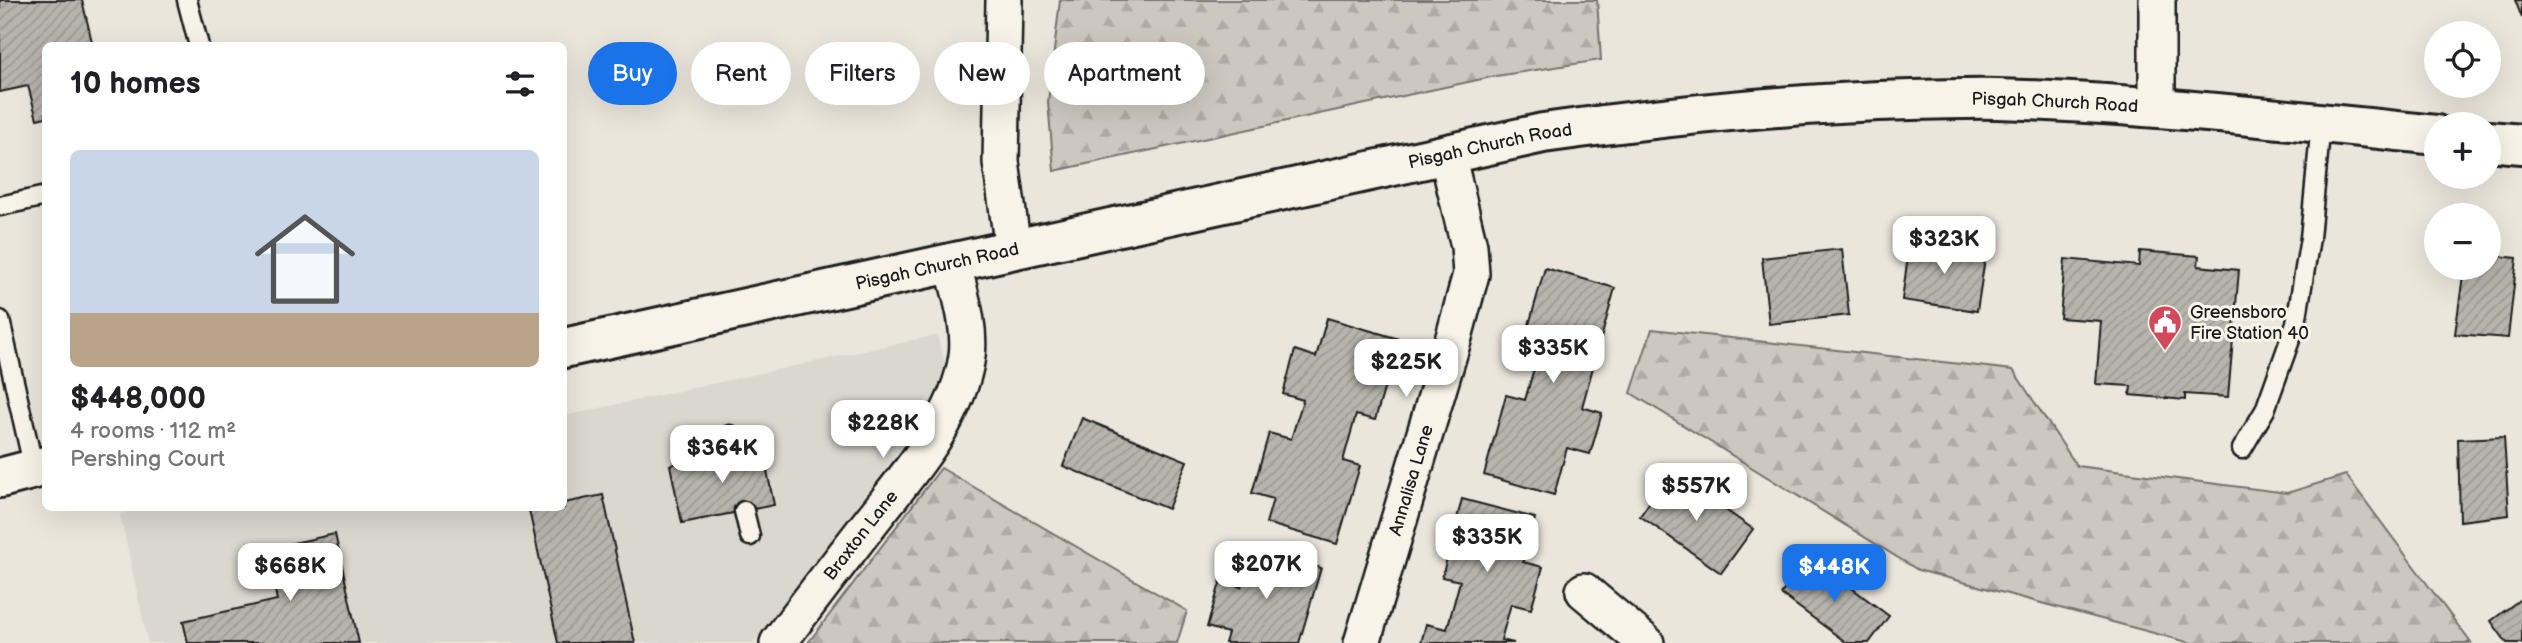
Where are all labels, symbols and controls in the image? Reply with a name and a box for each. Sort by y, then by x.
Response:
map controls [2424,21,2501,280]
button: locate [2424,21,2501,98]
chip: Buy [588,42,677,105]
chip: Rent [691,42,791,105]
chip: Filters [805,42,920,105]
chip: New [934,42,1030,105]
chip: Apartment [1044,42,1205,105]
icon: filters [501,65,539,103]
text: 10 homes [70,66,201,102]
street label: Pisgah Church Road [1972,89,2139,117]
button: + [2424,112,2501,189]
street label: Pisgah Church Road [1406,119,1573,173]
icon: home [242,196,368,322]
button: − [2424,203,2501,280]
pin: $323K [1895,216,1993,276]
text: $323K [1909,225,1979,253]
street label: Pisgah Church Road [853,238,1021,295]
place label: Greensboro Fire Station 40 [2190,302,2309,344]
public building icon: Greensboro Fire Station 40 [2146,303,2184,352]
pin: $335K [1504,326,1602,385]
text: $335K [1518,334,1588,362]
pin: $225K [1357,340,1455,399]
text: $225K [1370,348,1442,376]
text: $448,000 [70,381,206,417]
pin: $228K [834,400,932,460]
text: $228K [847,409,919,437]
text: 4 rooms · 112 m² [70,417,236,445]
street label: Annalisa Lane [1385,422,1438,538]
pin: $364K [673,426,771,485]
text: $364K [686,434,758,462]
text: Pershing Court [70,445,225,473]
pin: $557K [1647,463,1745,523]
text: $557K [1661,472,1731,500]
street label: Braxton Lane [820,486,903,585]
pin: $335K [1438,514,1536,574]
text: $335K [1452,523,1522,551]
pin: $207K [1217,542,1315,601]
pin: $668K [241,544,339,603]
pin: $448K [1785,544,1883,604]
text: $207K [1230,550,1302,578]
text: $668K [254,552,326,580]
text: $448K [1798,553,1870,581]

